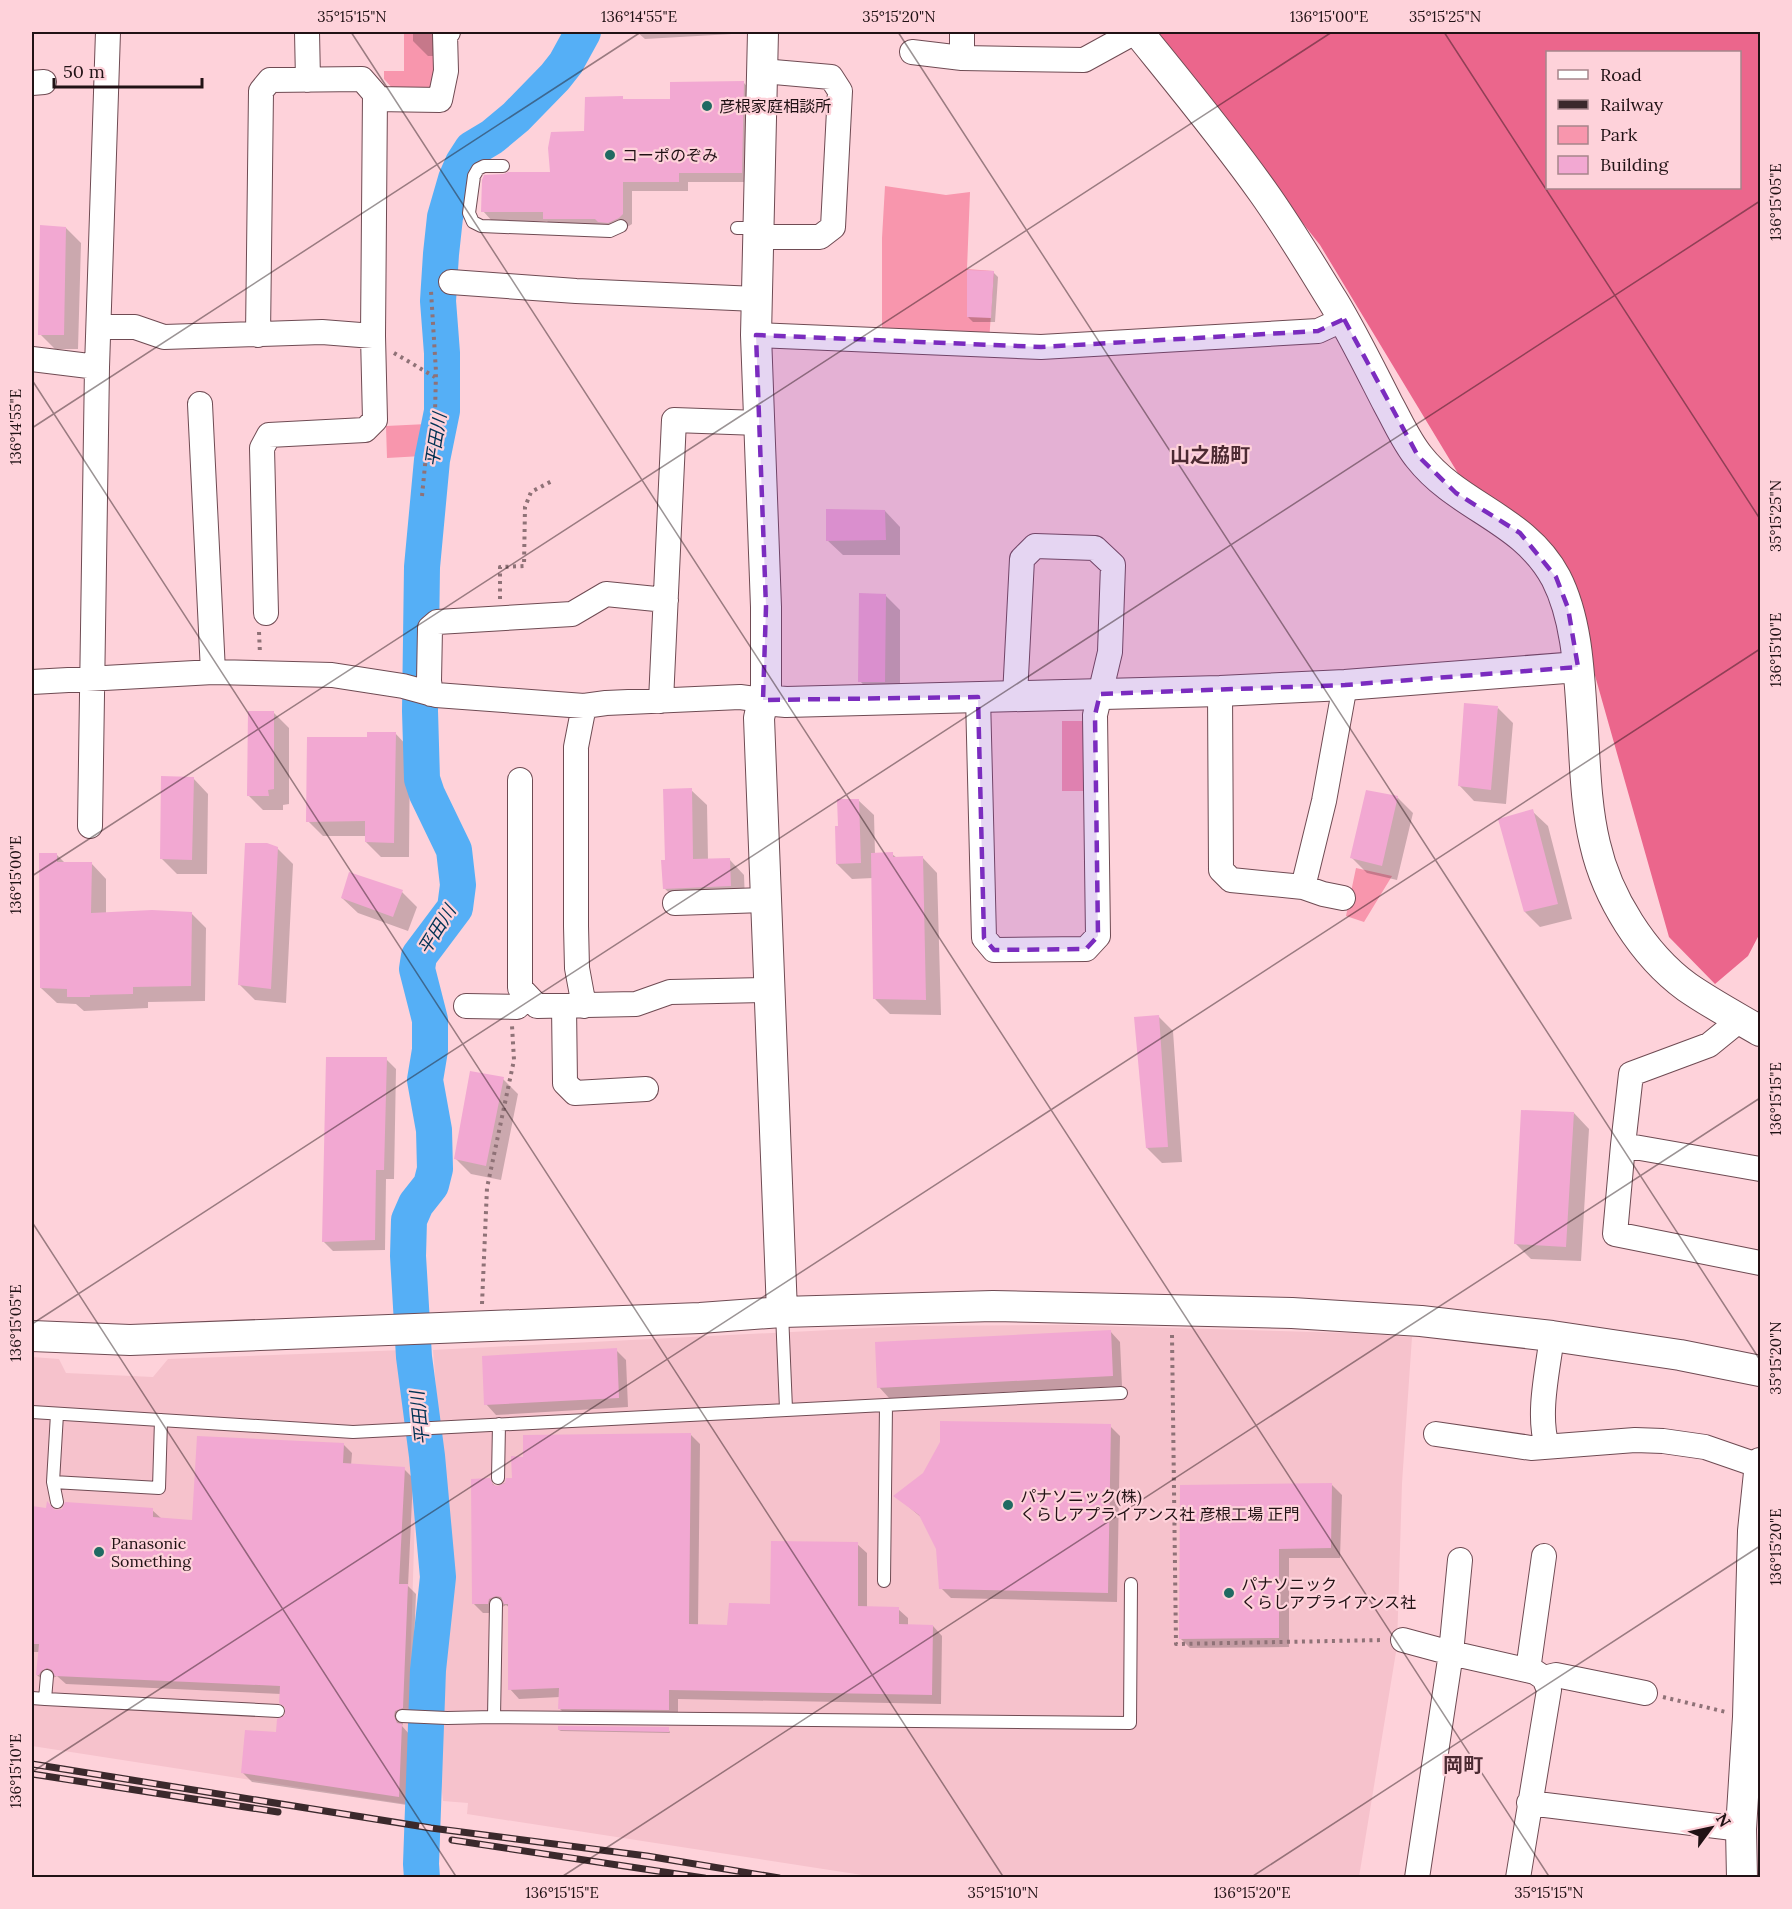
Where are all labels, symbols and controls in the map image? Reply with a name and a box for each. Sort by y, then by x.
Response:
text: 35°15'15"N [317,7,387,26]
text: 136°14'55"E [601,7,677,26]
text: 35°15'20"N [862,7,936,26]
text: 136°15'00"E [1290,7,1368,26]
text: 35°15'25"N [1409,7,1481,26]
scale bar [54,51,202,89]
legend [1546,51,1741,189]
text: 50 m [63,60,105,83]
text: Road [1600,63,1642,86]
text: Railway [1600,93,1664,116]
place label: 彦根家庭相談所 [719,96,831,116]
marker: 彦根家庭相談所 [700,99,714,113]
text: Park [1600,123,1638,146]
place label: コーポのぞみ [622,145,718,165]
marker: コーポのぞみ [603,148,617,162]
text: Building [1600,153,1670,176]
text: 136°15'05"E [1766,163,1785,241]
text: 136°14'55"E [6,389,25,465]
water label: 平田川 [420,409,451,468]
district label: 山之脇町 [1170,442,1250,467]
text: 35°15'25"N [1766,480,1785,552]
text: 136°15'10"E [1766,613,1785,687]
text: 136°15'00"E [6,836,25,914]
water label: 平田川 [413,899,462,959]
text: 136°15'15"E [1766,1062,1785,1136]
text: 136°15'05"E [6,1284,25,1362]
text: 35°15'20"N [1766,1321,1785,1395]
water label: 平田川 [405,1388,434,1446]
place label: パナソニック(株) くらしアプライアンス社 彦根工場 正門 [1020,1486,1299,1524]
marker: パナソニック(株) くらしアプライアンス社 彦根工場 正門 [1001,1498,1015,1512]
text: 136°15'20"E [1766,1508,1785,1586]
place label: Panasonic Something [111,1533,192,1571]
marker: Panasonic Something [92,1545,106,1559]
place label: パナソニック くらしアプライアンス社 [1241,1574,1416,1612]
marker: パナソニック くらしアプライアンス社 [1222,1586,1236,1600]
text: 136°15'10"E [6,1734,25,1808]
district label: 岡町 [1443,1752,1483,1777]
north arrow [1681,1798,1741,1858]
text: N [1712,1809,1735,1830]
text: 136°15'15"E [525,1883,599,1902]
text: 35°15'10"N [968,1883,1038,1902]
text: 136°15'20"E [1213,1883,1291,1902]
text: 35°15'15"N [1514,1883,1584,1902]

